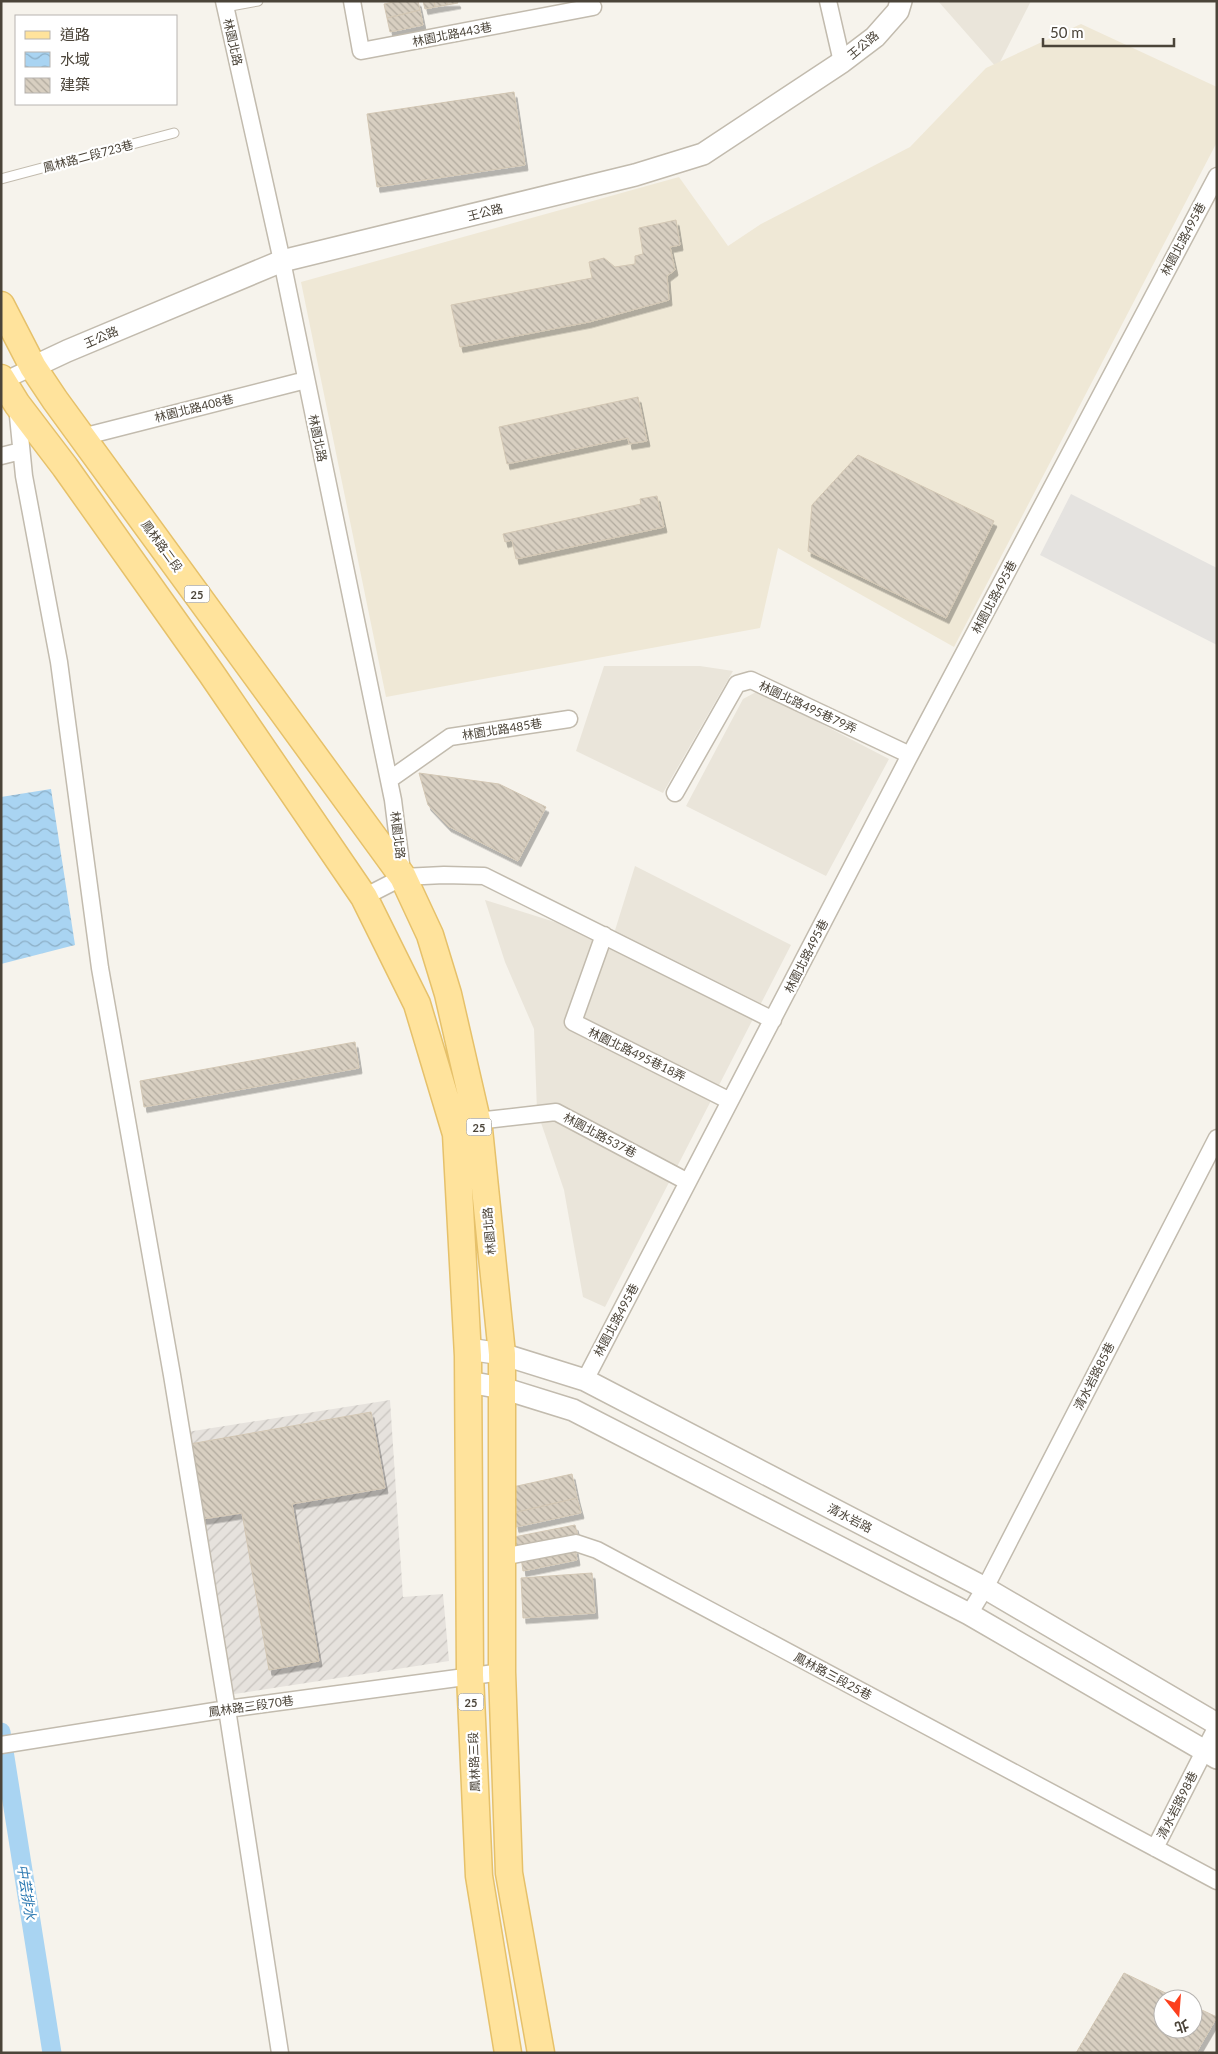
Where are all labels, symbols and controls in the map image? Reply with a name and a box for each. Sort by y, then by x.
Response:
legend [15,15,178,105]
scale bar [1043,15,1174,47]
street label: 林園北路 [220,17,246,67]
street label: 林園北路443巷 [411,19,493,49]
text: 50 m [1050,23,1084,41]
text: 道路 [60,25,90,43]
street label: 王公路 [844,28,882,62]
text: 水域 [60,50,90,68]
text: 建築 [60,75,90,93]
street label: 鳳林路二段723巷 [41,137,135,175]
street label: 王公路 [466,200,504,224]
street label: 林園北路495巷 [1157,200,1209,278]
street label: 王公路 [81,323,121,351]
street label: 林園北路408巷 [153,391,235,425]
street label: 林園北路 [306,413,330,463]
street label: 鳳林路二段 [138,517,186,575]
street label: 林園北路495巷 [968,558,1020,636]
road number: 25 [184,586,210,602]
street label: 林園北路495巷79弄 [756,678,860,736]
street label: 林園北路485巷 [461,715,543,743]
street label: 林園北路 [388,810,408,860]
street label: 林園北路495巷 [781,917,831,995]
street label: 林園北路495巷18弄 [586,1024,688,1084]
street label: 林園北路537巷 [561,1109,639,1161]
road number: 25 [466,1118,492,1136]
street label: 林園北路 [479,1206,499,1256]
street label: 林園北路495巷 [590,1281,642,1359]
street label: 清水岩路85巷 [1071,1340,1117,1412]
street label: 清水岩路 [825,1500,875,1536]
street label: 鳳林路三段25巷 [792,1649,874,1703]
street label: 鳳林路三段70巷 [207,1693,295,1719]
road number: 25 [458,1694,484,1710]
street label: 鳳林路三段 [465,1732,483,1792]
street label: 清水岩路98巷 [1154,1769,1200,1841]
water label: 中芸排水 [14,1863,40,1922]
north arrow [1153,1989,1203,2039]
text: 北 [1173,2017,1191,2037]

